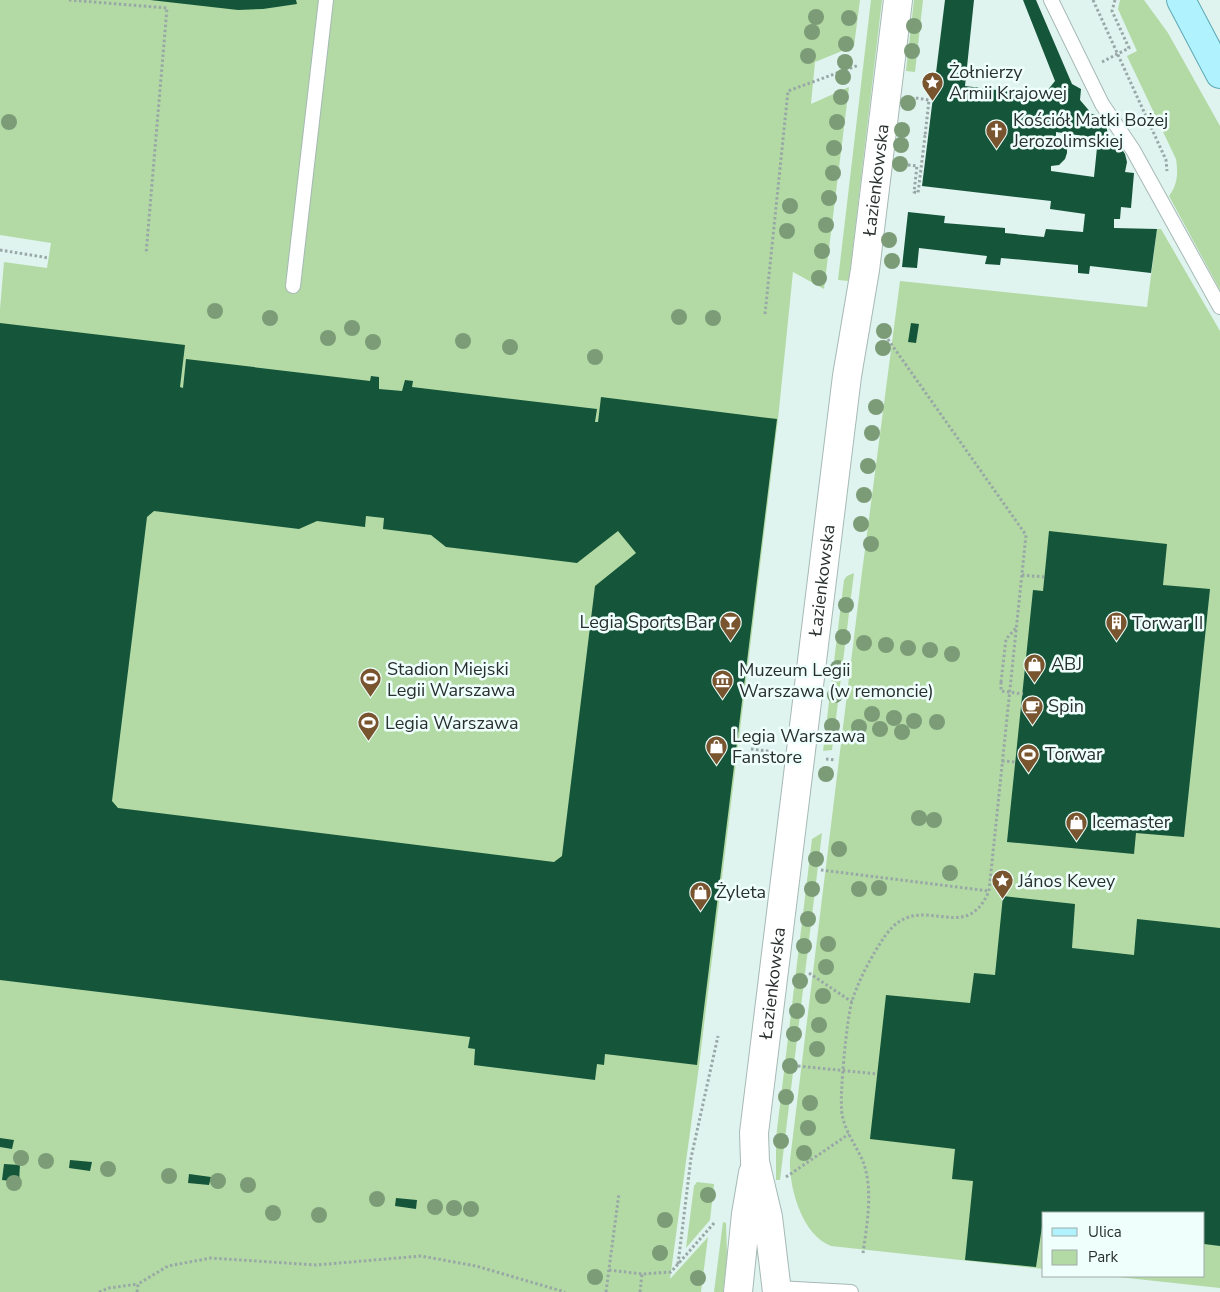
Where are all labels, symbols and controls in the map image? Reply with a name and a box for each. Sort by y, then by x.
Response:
place label: Żołnierzy Armii Krajowej [949,60,1067,105]
place icon: Żołnierzy Armii Krajowej [921,70,945,101]
place label: Kościół Matki Bożej Jerozolimskiej [1012,108,1168,153]
church icon: Kościół Matki Bożej Jerozolimskiej [985,118,1009,149]
street label: Łazienkowska [857,123,895,238]
street label: Łazienkowska [803,523,841,638]
place label: Legia Sports Bar [580,610,715,634]
bar icon: Legia Sports Bar [718,610,742,641]
building icon: Torwar II [1104,611,1128,642]
place label: Torwar II [1132,611,1203,635]
shop icon: ABJ [1023,652,1047,683]
place label: ABJ [1051,652,1082,676]
place label: Stadion Miejski Legii Warszawa [387,657,515,702]
place label: Muzeum Legii Warszawa (w remoncie) [739,658,934,703]
sports icon: Stadion Miejski Legii Warszawa [359,667,383,698]
museum icon: Muzeum Legii Warszawa (w remoncie) [711,668,735,699]
cafe icon: Spin [1020,694,1044,725]
place label: Spin [1048,694,1084,718]
sports icon: Legia Warszawa [357,711,381,742]
place label: Legia Warszawa [385,711,519,735]
place label: Legia Warszawa Fanstore [732,724,866,769]
shop icon: Legia Warszawa Fanstore [704,734,728,765]
sports icon: Torwar [1017,742,1041,773]
place label: Torwar [1045,742,1103,766]
shop icon: Icemaster [1064,810,1088,841]
place label: Icemaster [1092,810,1171,834]
place icon: János Kevey [990,869,1014,900]
place label: János Kevey [1017,869,1116,893]
shop icon: Żyleta [688,880,712,911]
place label: Żyleta [716,880,766,904]
street label: Łazienkowska [754,926,791,1041]
legend [1042,1212,1205,1277]
text: Ulica [1088,1222,1122,1242]
text: Park [1088,1247,1118,1267]

